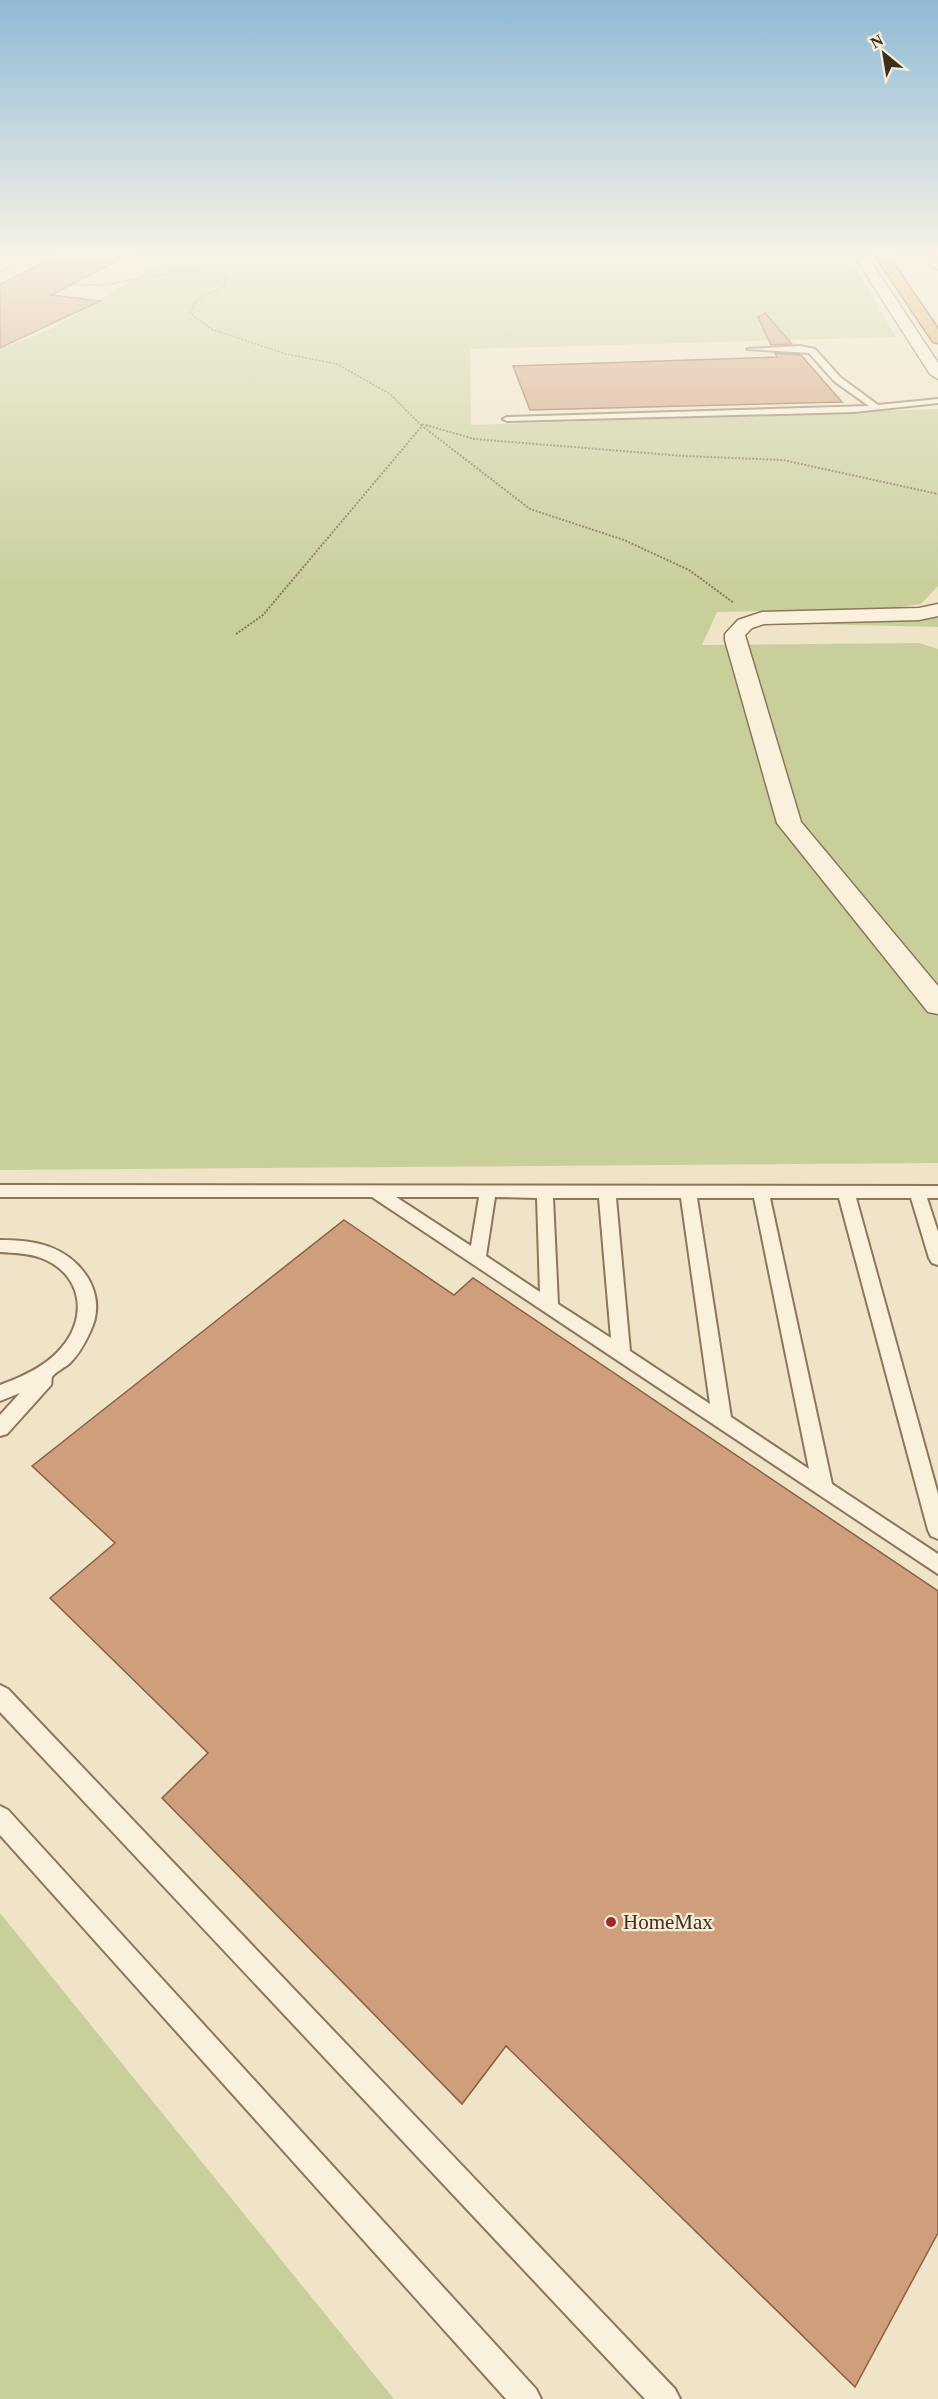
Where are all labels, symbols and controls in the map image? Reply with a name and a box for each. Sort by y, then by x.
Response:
north arrow [854,24,914,84]
text: N [867,31,886,52]
place label: HomeMax [623,1910,713,1934]
marker: HomeMax [604,1915,618,1929]

